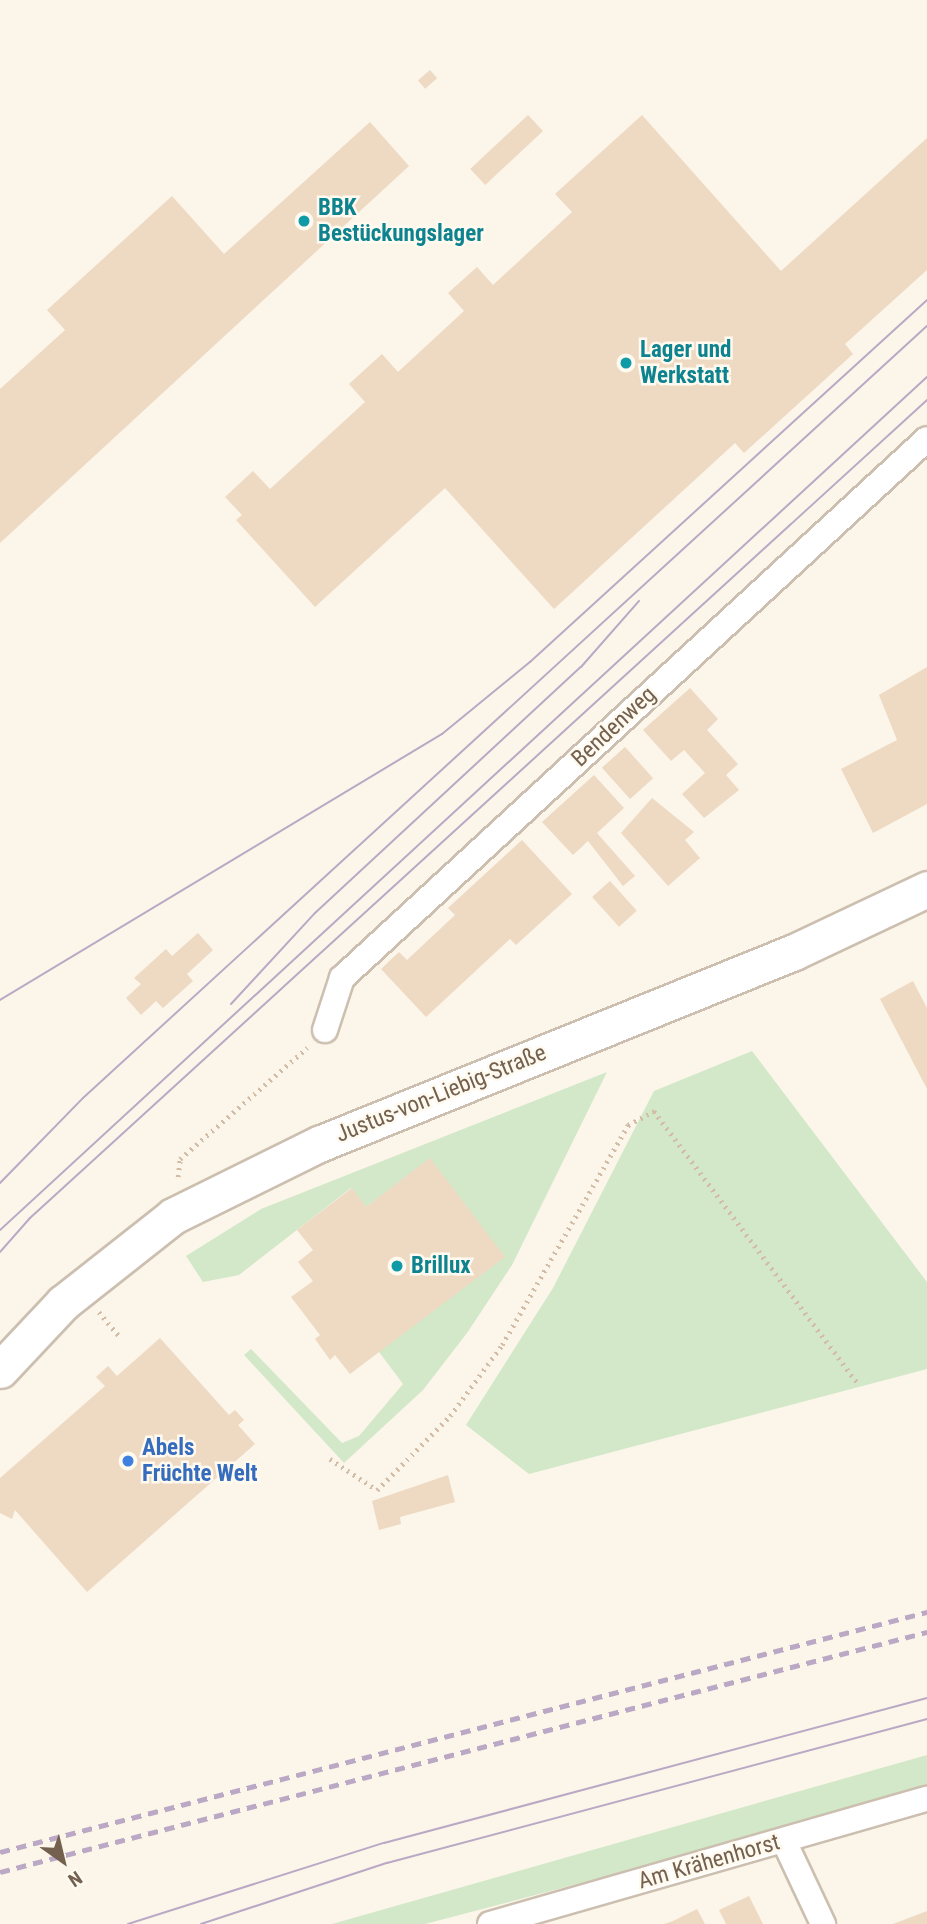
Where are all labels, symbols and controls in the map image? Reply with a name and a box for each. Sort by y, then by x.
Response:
place label: BBK Bestückungslager [318,194,484,248]
marker: BBK Bestückungslager [296,213,312,229]
place label: Lager und Werkstatt [640,336,731,390]
marker: Lager und Werkstatt [618,355,634,371]
street label: Bendenweg [566,681,662,773]
street label: Justus-von-Liebig-Straße [332,1039,550,1149]
place label: Brillux [411,1252,471,1280]
marker: Brillux [389,1258,405,1274]
place label: Abels Früchte Welt [142,1434,258,1488]
marker: Abels Früchte Welt [120,1453,136,1469]
north arrow [28,1826,98,1896]
street label: Am Krähenhorst [635,1829,783,1895]
text: N [64,1866,86,1892]

